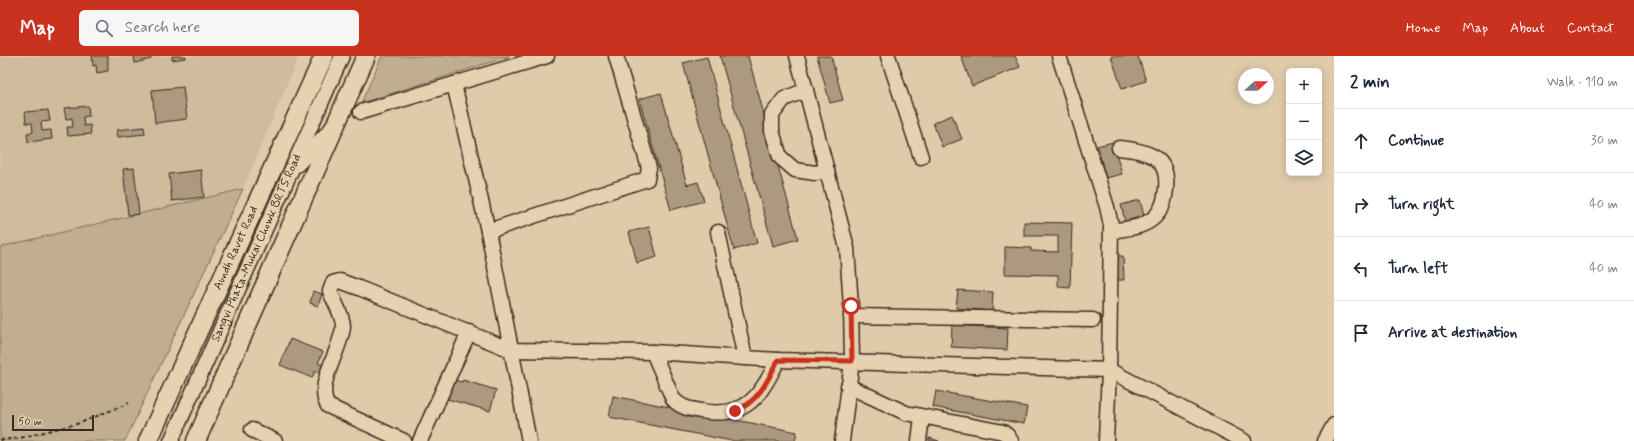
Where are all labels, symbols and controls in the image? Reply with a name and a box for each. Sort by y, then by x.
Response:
search box [79,10,359,46]
text: Map [20,16,55,41]
icon: search [93,17,115,39]
text: Search here [125,18,200,38]
text: Home [1406,19,1440,37]
text: Map [1462,19,1488,37]
text: About [1510,19,1545,37]
text: Contact [1567,19,1614,37]
north arrow [1238,68,1274,104]
map controls [1286,68,1322,176]
button: + [1286,68,1322,104]
text: 2 min [1350,71,1390,93]
text: Walk · 110 m [1547,74,1618,91]
button: − [1286,104,1322,140]
icon: ahead [1350,130,1372,152]
text: Continue [1388,131,1444,151]
text: 30 m [1591,132,1618,149]
button: layers [1286,140,1322,176]
street label: Sangvi Phata-Mukai Chowk BRTS Road [208,152,305,344]
icon: right [1350,194,1372,216]
text: Turn right [1388,195,1455,215]
text: 40 m [1589,196,1618,213]
street label: Aundh Ravet Road [210,204,262,293]
icon: left [1350,258,1372,280]
text: Turn left [1388,259,1448,279]
text: 40 m [1589,260,1618,277]
route start [842,297,860,315]
icon: arrive [1350,322,1372,344]
text: Arrive at destination [1388,323,1517,343]
route end [726,402,744,420]
scale bar [12,413,94,432]
text: 50 m [18,415,43,429]

